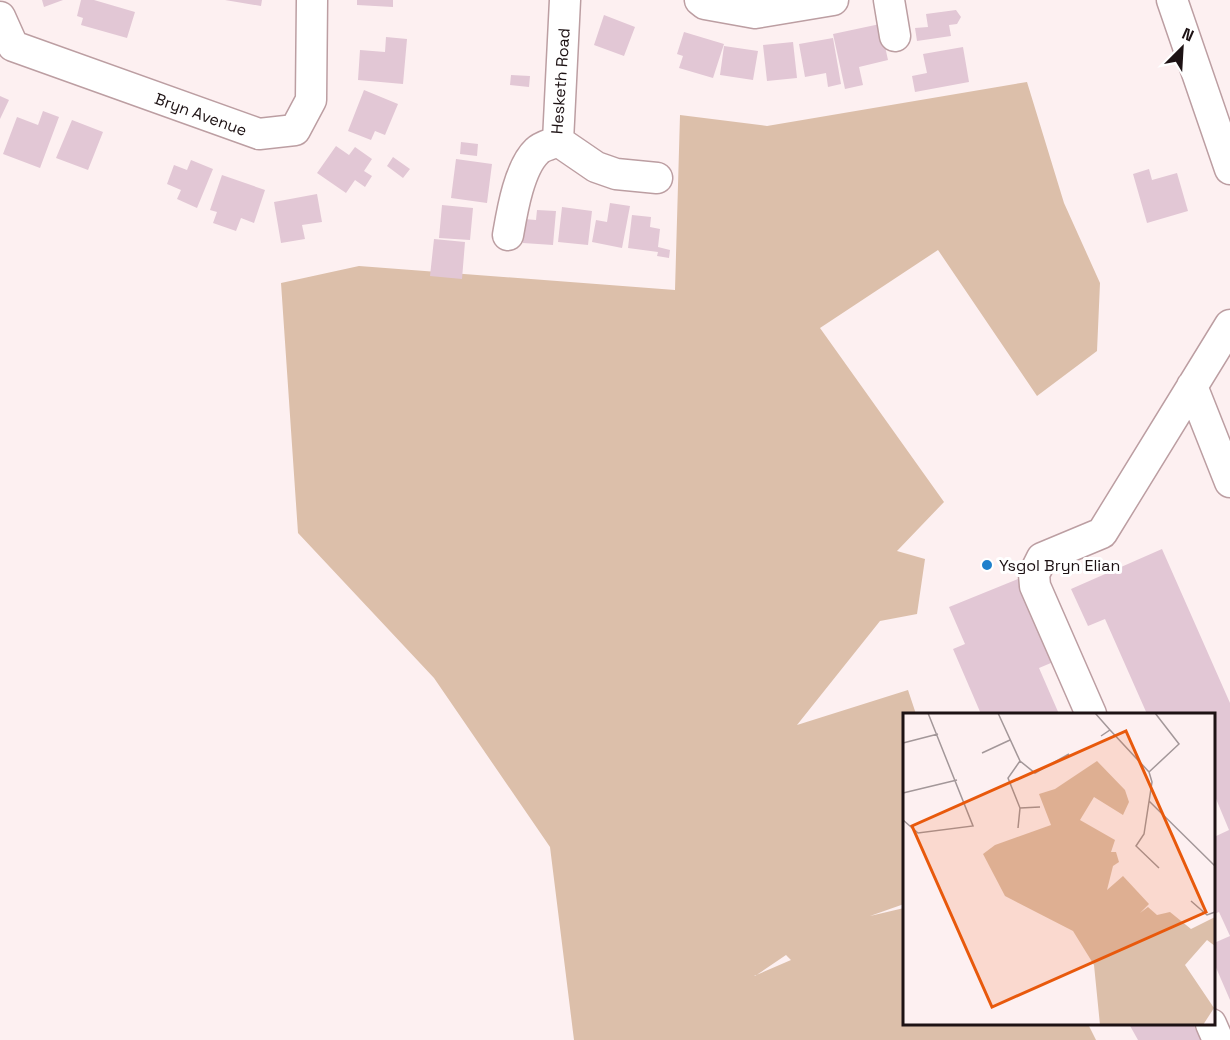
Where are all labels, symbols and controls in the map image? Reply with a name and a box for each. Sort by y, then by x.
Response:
north arrow [1152,18,1212,78]
text: N [1179,23,1197,47]
street label: Hesketh Road [546,27,575,135]
street label: Bryn Avenue [152,88,250,141]
place label: Ysgol Bryn Elian [999,555,1120,576]
marker: Ysgol Bryn Elian [980,558,994,572]
inset map [903,713,1215,1025]

